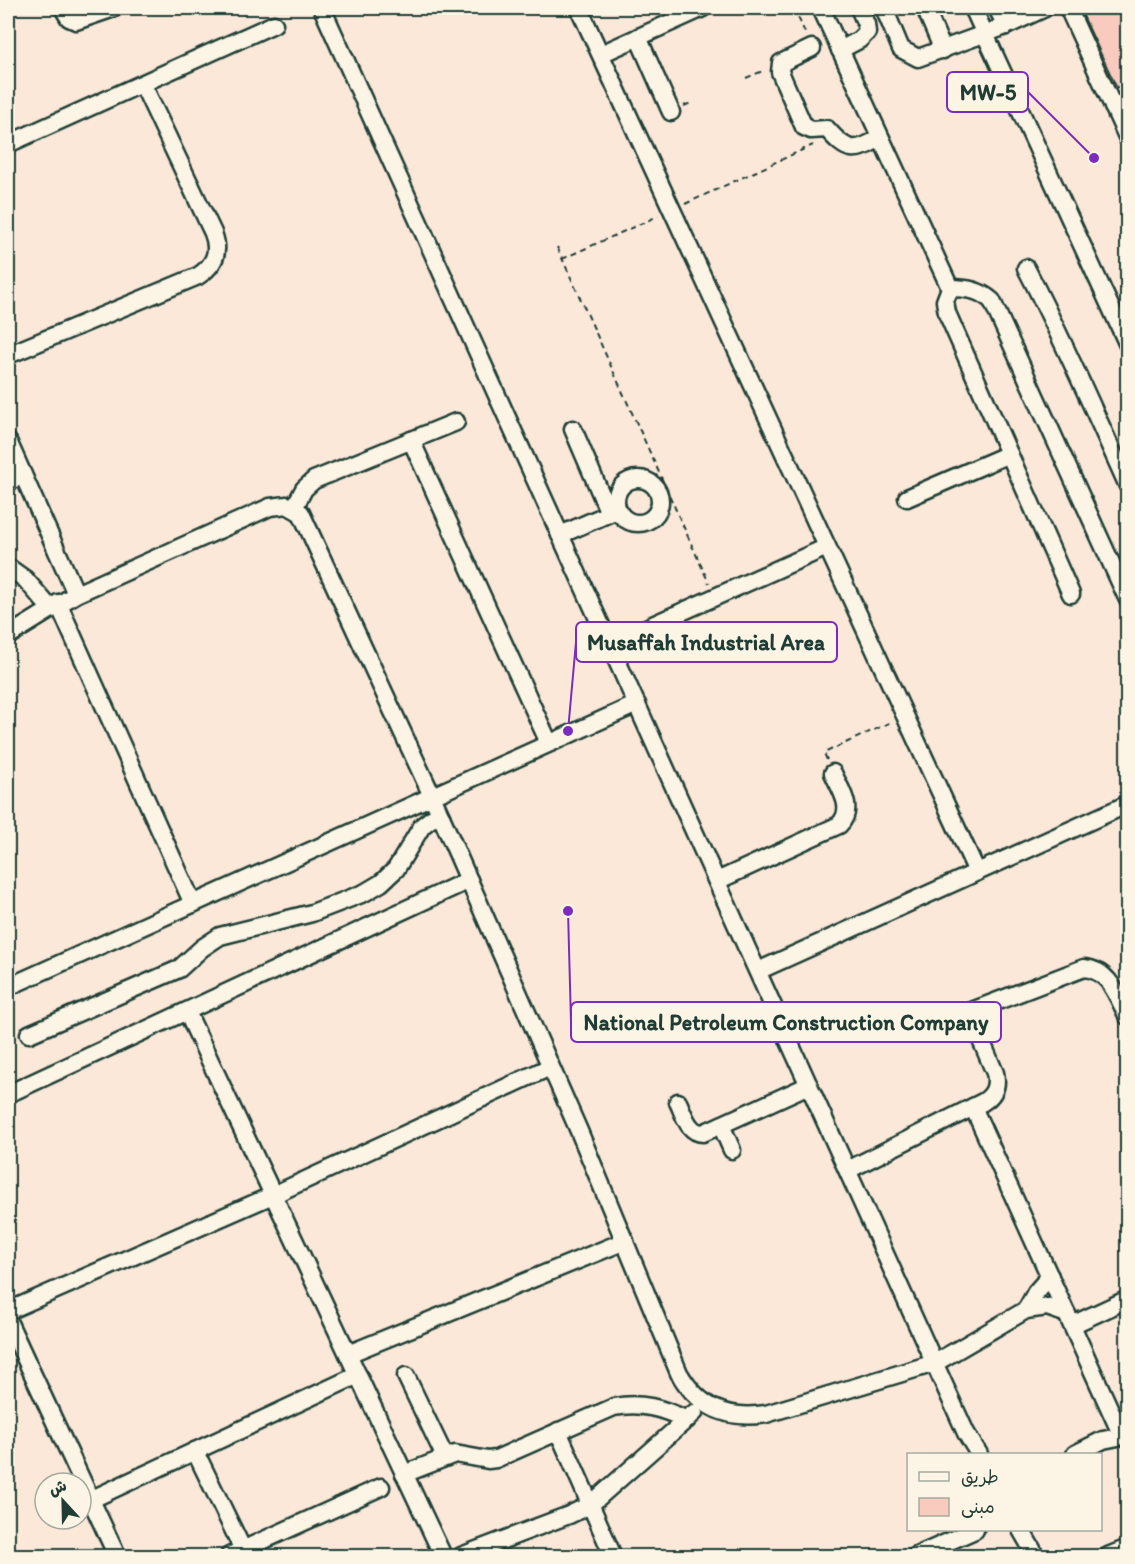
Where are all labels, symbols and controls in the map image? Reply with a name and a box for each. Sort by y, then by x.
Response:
callout: MW-5 [947,72,1028,112]
text: MW-5 [960,79,1017,106]
callout: Musaffah Industrial Area [576,622,837,662]
text: Musaffah Industrial Area [587,629,825,656]
callout: National Petroleum Construction Company [571,1002,1001,1042]
text: National Petroleum Construction Company [584,1009,989,1036]
legend [907,1453,1102,1531]
text: طريق [961,1466,999,1488]
north arrow [33,1471,93,1531]
text: ش [46,1475,69,1500]
text: مبنى [961,1496,995,1518]

